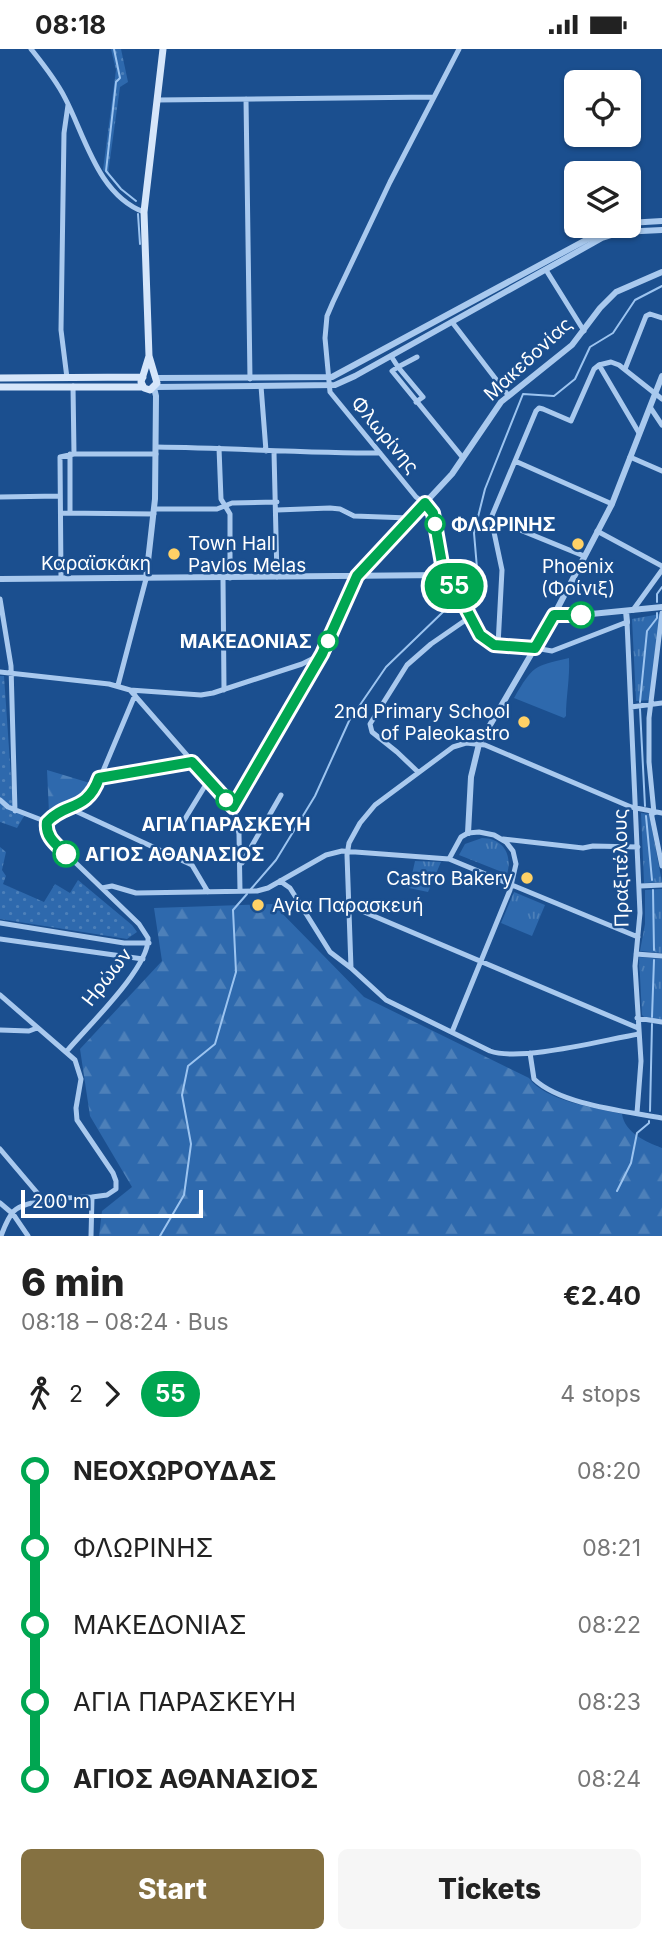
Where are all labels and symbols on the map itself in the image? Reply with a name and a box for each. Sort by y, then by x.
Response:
street label: Μακεδονίας [479,312,577,406]
street label: Φλωρίνης [346,392,424,478]
place label: ΦΛΩΡΙΝΗΣ [451,513,556,536]
marker: ΦΛΩΡΙΝΗΣ [425,514,445,534]
place label: Town Hall Pavlos Melas [188,532,306,577]
marker: Phoenix (Φοίνιξ) [570,536,586,552]
marker: Town Hall Pavlos Melas [166,546,182,562]
street label: Καραϊσκάκη [41,552,151,575]
place label: Phoenix (Φοίνιξ) [541,555,615,600]
line badge: 55 [422,563,486,609]
unlabelled marker [568,602,594,628]
place label: ΜΑΚΕΔΟΝΙΑΣ [180,630,312,653]
marker: ΜΑΚΕΔΟΝΙΑΣ [318,631,338,651]
place label: 2nd Primary School of Paleokastro [334,700,510,745]
marker: 2nd Primary School of Paleokastro [516,714,532,730]
marker: ΑΓΙΑ ΠΑΡΑΣΚΕΥΗ [216,790,236,810]
street label: Πραξιτέλους [608,808,634,928]
place label: ΑΓΙΑ ΠΑΡΑΣΚΕΥΗ [141,813,311,836]
marker: ΑΓΙΟΣ ΑΘΑΝΑΣΙΟΣ [53,841,79,867]
place label: ΑΓΙΟΣ ΑΘΑΝΑΣΙΟΣ [85,843,264,866]
place label: Castro Bakery [386,867,513,890]
marker: Castro Bakery [519,870,535,886]
place label: Αγία Παρασκευή [272,894,424,917]
marker: Αγία Παρασκευή [250,897,266,913]
street label: Ηρώων [77,943,137,1011]
scale bar [21,1187,203,1219]

